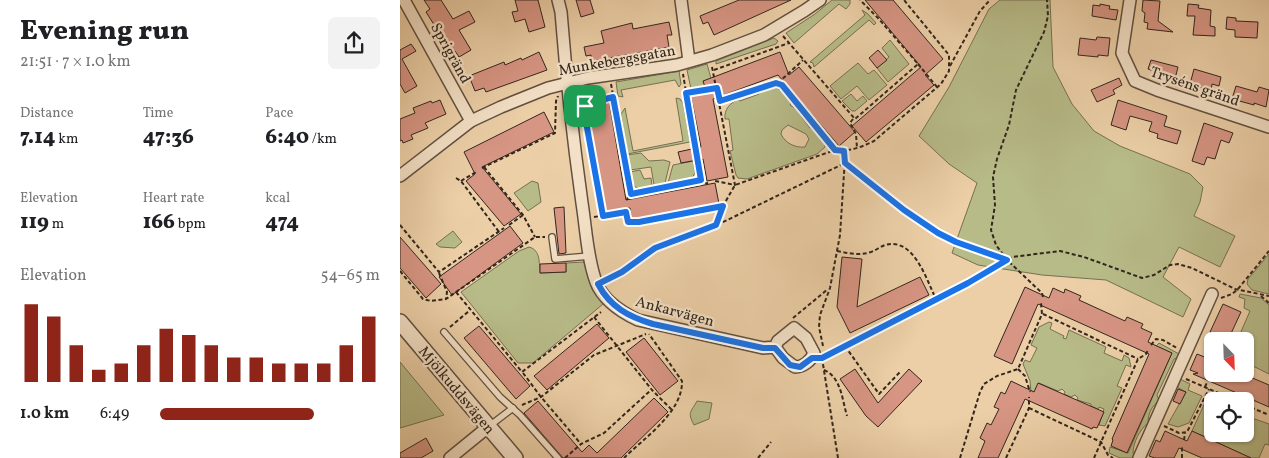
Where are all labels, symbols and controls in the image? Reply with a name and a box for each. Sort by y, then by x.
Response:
text: Evening run [20,12,189,51]
button: share [328,17,380,69]
street label: Sprigränd [424,20,475,88]
street label: Munkebergsgatan [557,41,677,82]
text: 21:51 · 7 × 1.0 km [20,51,131,73]
street label: Tryséns gränd [1147,62,1242,113]
pin [564,85,606,127]
icon: arrive [571,92,599,120]
text: Distance [20,104,74,123]
text: Time [143,104,173,123]
text: Pace [265,104,293,123]
text: 7.14 [20,123,56,152]
text: 47:36 [143,123,194,152]
text: 6:40 [265,123,309,152]
text: km [56,130,78,149]
text: /km [309,130,337,149]
text: Elevation [20,189,78,208]
text: Heart rate [143,189,204,208]
text: kcal [265,189,290,208]
text: 119 [20,208,49,237]
text: 166 [143,208,175,237]
text: 474 [265,208,299,237]
text: m [49,215,64,234]
text: bpm [175,215,206,234]
text: Elevation [20,265,87,287]
text: 54–65 m [321,265,380,287]
street label: Ankarvägen [633,292,716,333]
north arrow [1204,332,1254,382]
map controls [1204,332,1254,442]
street label: Mjölkuddsvägen [413,342,499,440]
button: locate [1204,392,1254,442]
text: 1.0 km [20,403,69,425]
text: 6:49 [100,403,129,425]

